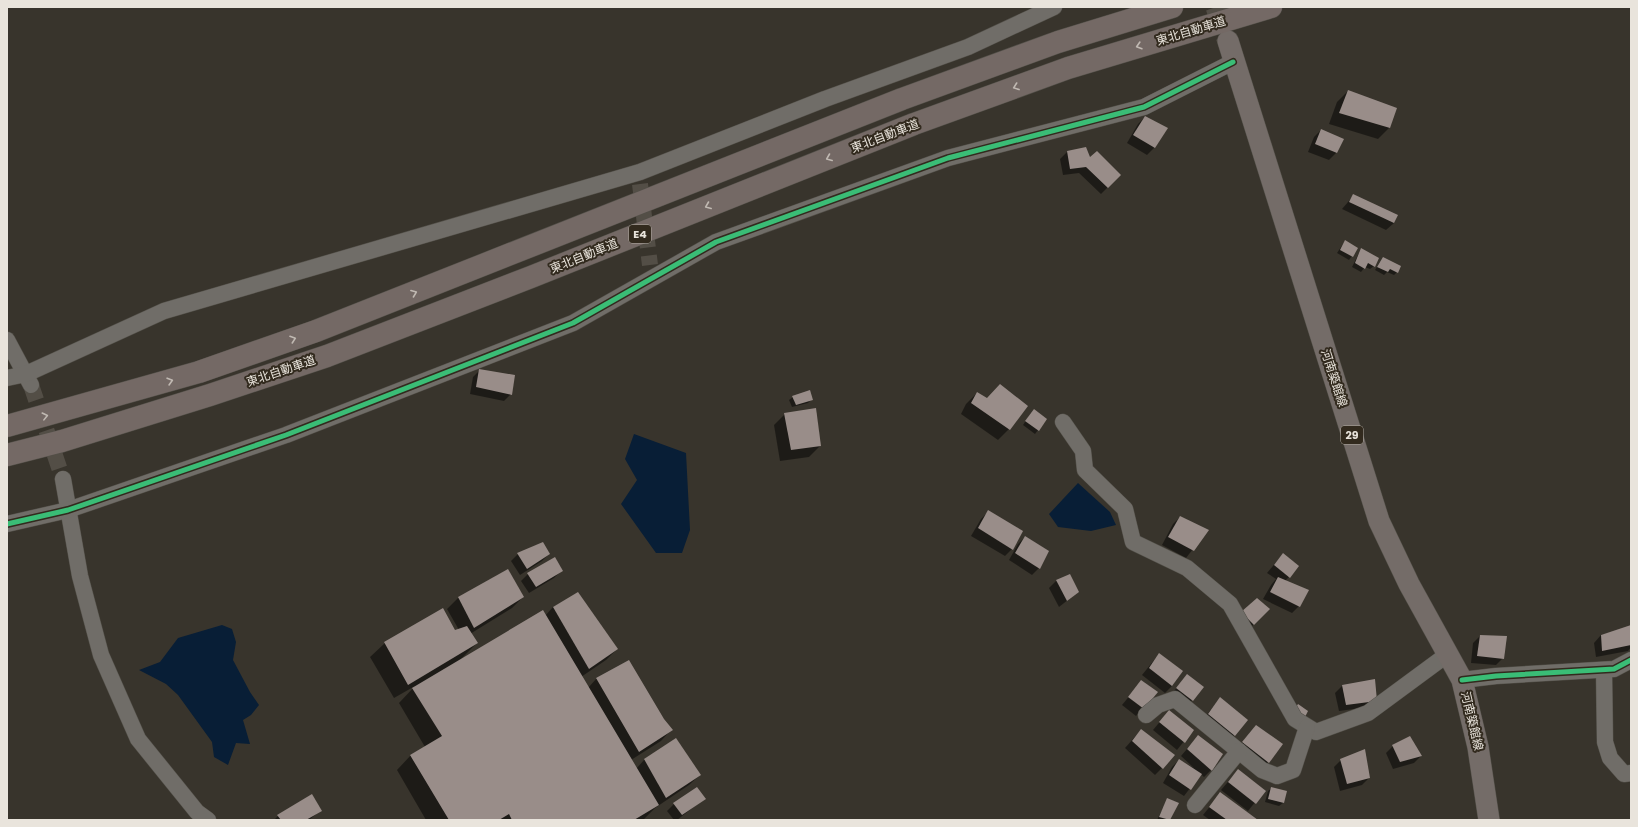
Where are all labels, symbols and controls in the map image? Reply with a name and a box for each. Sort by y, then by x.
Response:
street label: 東北自動車道 [1154,12,1228,49]
one-way arrow [1136,42,1143,50]
one-way arrow [1013,82,1020,91]
street label: 東北自動車道 [848,115,921,156]
one-way arrow [825,153,832,161]
one-way arrow [705,201,713,209]
road number: E4 [629,225,651,243]
street label: 東北自動車道 [547,234,620,277]
one-way arrow [411,289,418,297]
one-way arrow [289,335,296,344]
street label: 河南築館線 [1317,347,1352,409]
street label: 東北自動車道 [244,351,318,390]
one-way arrow [166,377,173,386]
one-way arrow [42,413,48,421]
road number: 29 [1341,426,1363,444]
street label: 河南築館線 [1457,690,1488,752]

